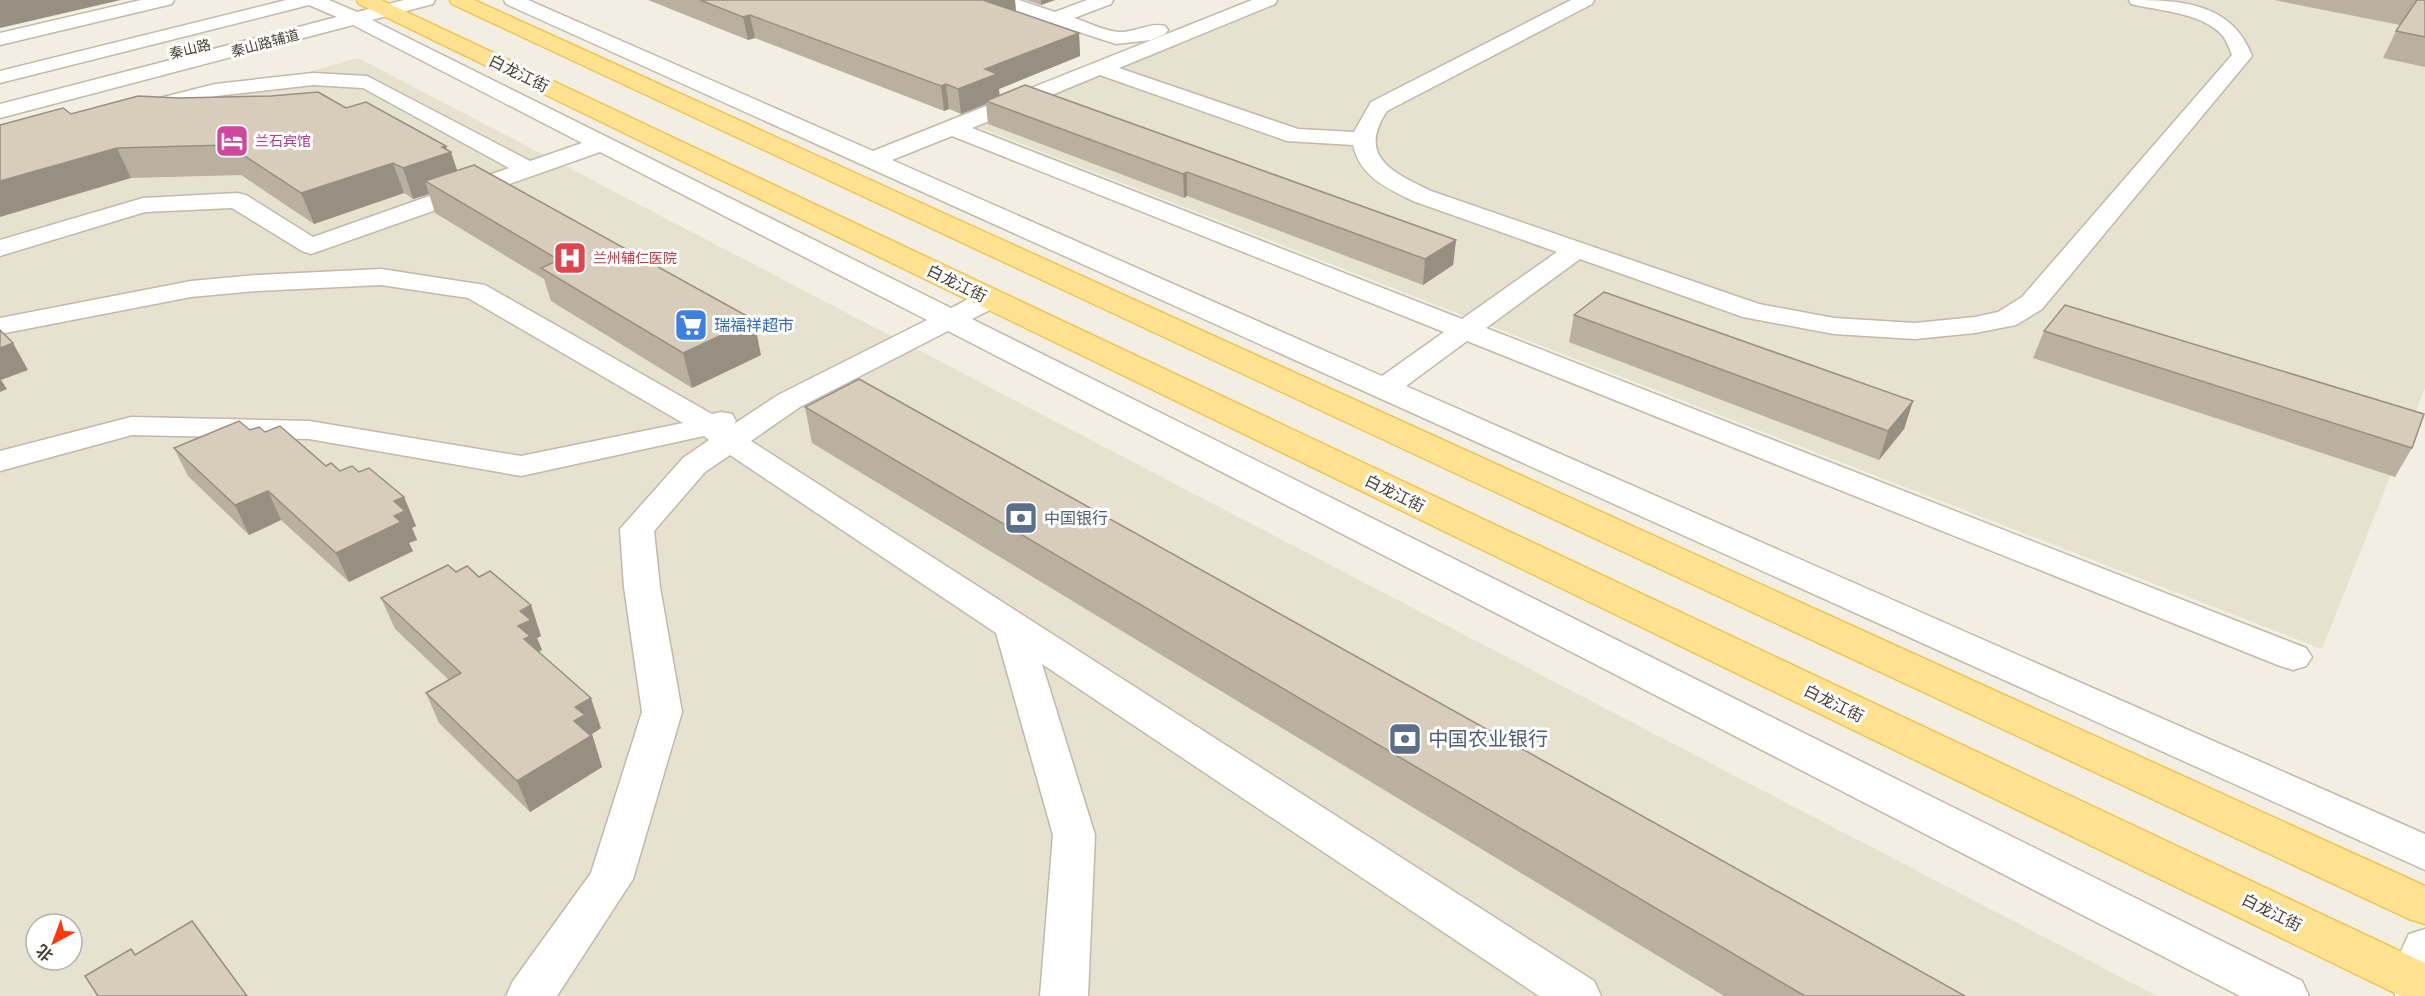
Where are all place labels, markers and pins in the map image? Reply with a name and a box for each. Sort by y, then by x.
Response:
hotel icon: 兰石宾馆 [214,123,250,159]
place label: 兰石宾馆 [255,132,311,150]
hospital icon: 兰州辅仁医院 [552,240,588,276]
place label: 兰州辅仁医院 [593,249,677,267]
supermarket icon: 瑞福祥超市 [673,307,709,343]
place label: 瑞福祥超市 [714,315,794,336]
bank icon: 中国银行 [1003,500,1039,536]
place label: 中国银行 [1044,508,1108,529]
bank icon: 中国农业银行 [1387,721,1423,757]
place label: 中国农业银行 [1428,726,1548,752]

